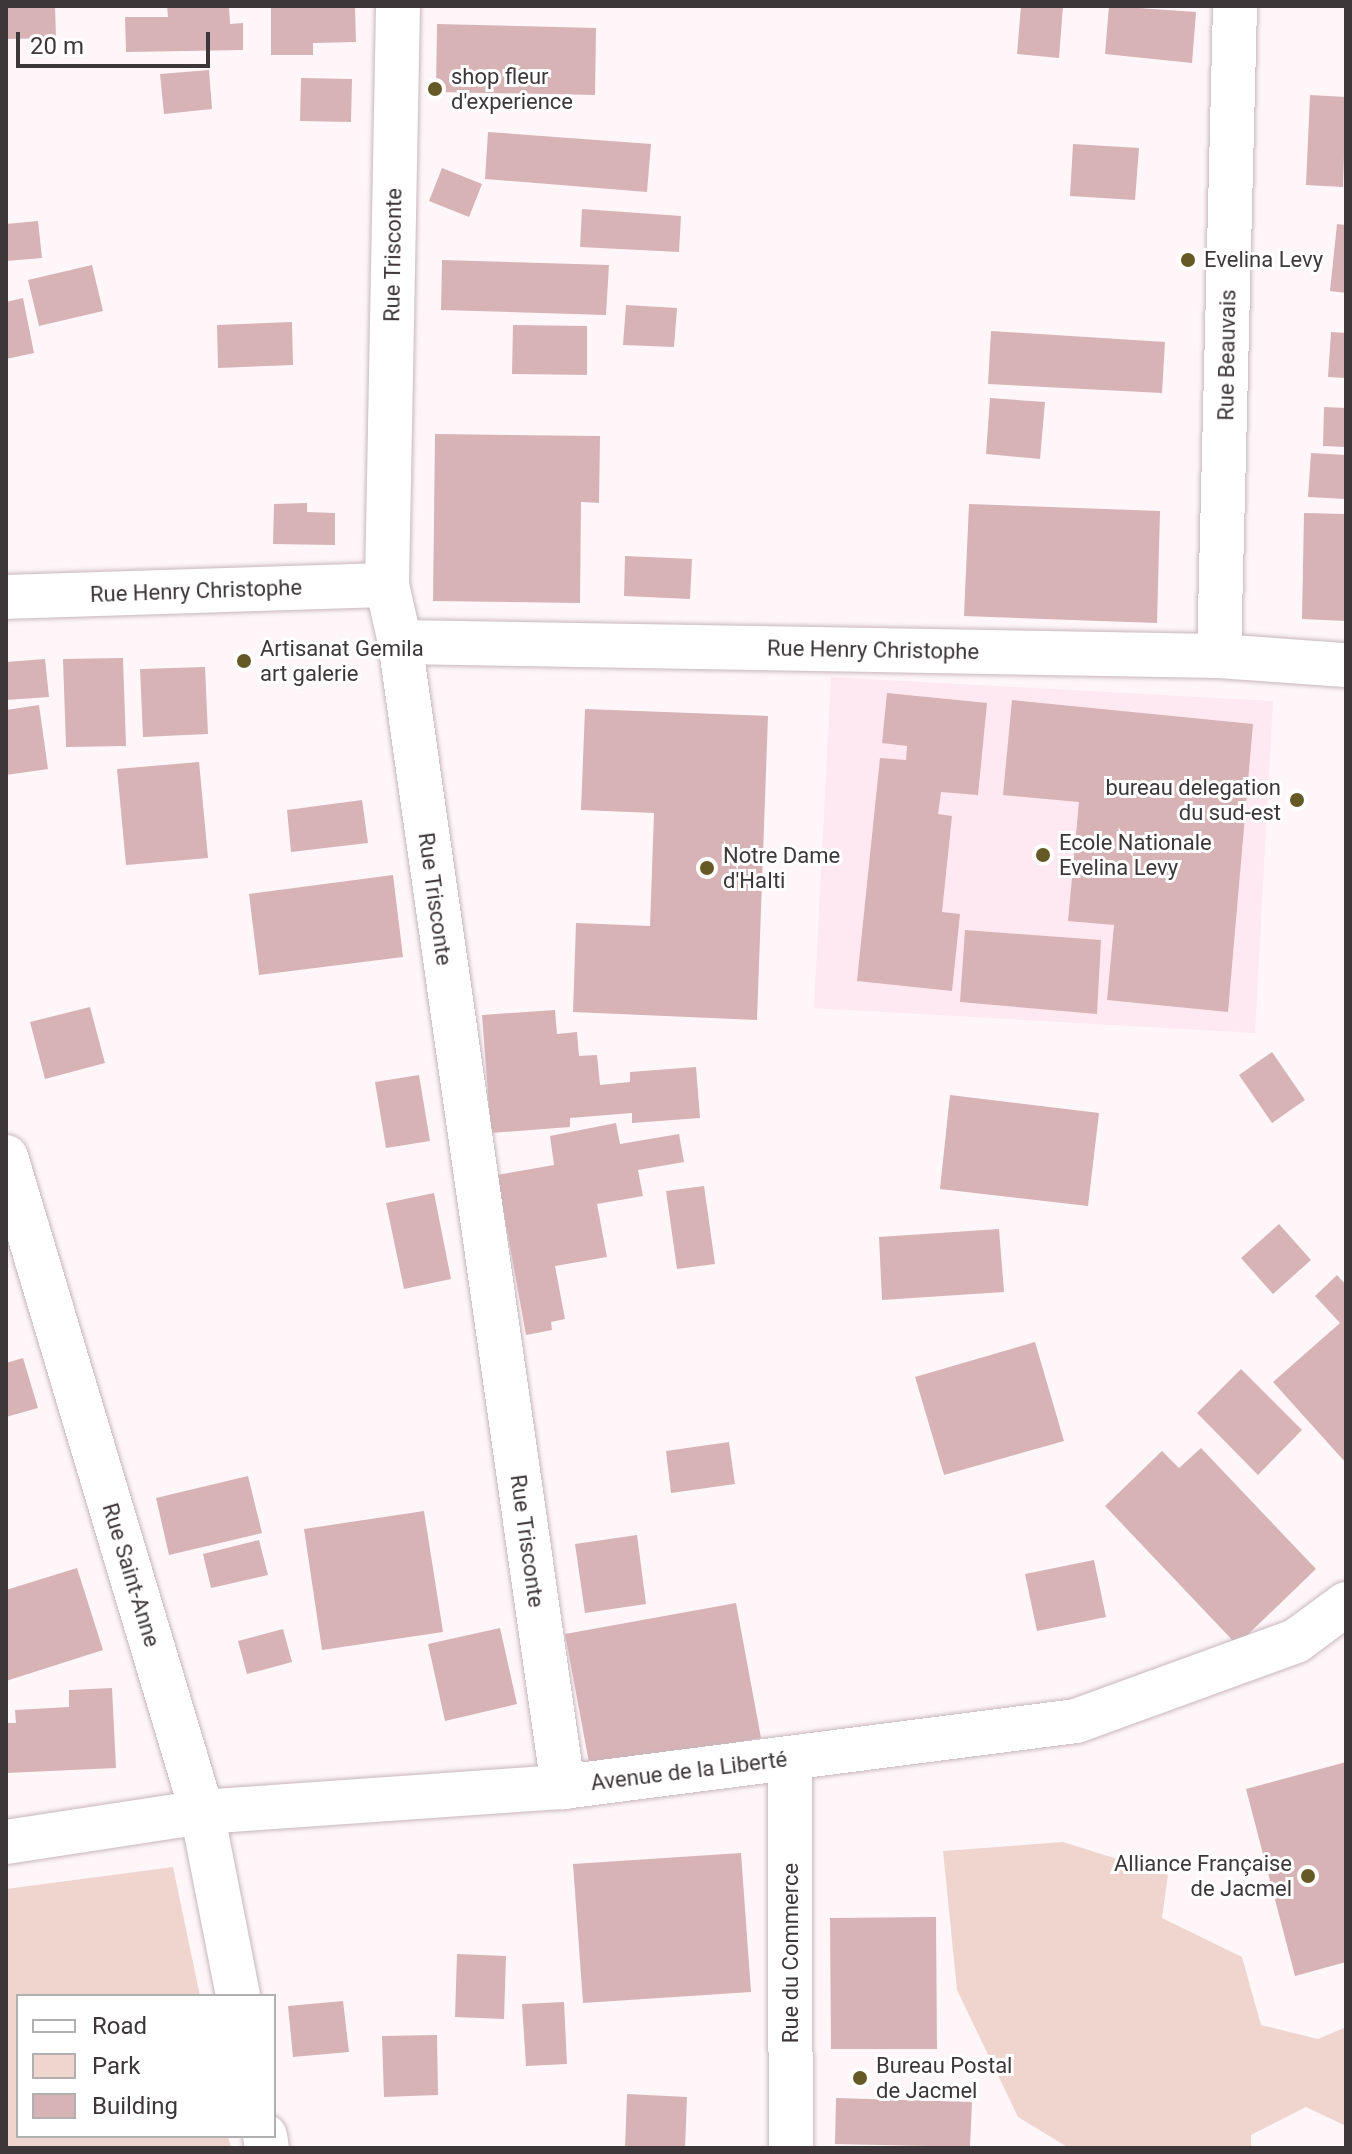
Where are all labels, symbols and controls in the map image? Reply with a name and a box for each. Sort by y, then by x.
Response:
scale bar [20,16,214,66]
text: 20 m [30,32,84,60]
place label: shop fleur d'experience [451,63,573,114]
marker: shop fleur d'experience [426,80,444,98]
street label: Rue Trisconte [379,188,407,322]
place label: Evelina Levy [1204,247,1323,273]
marker: Evelina Levy [1179,251,1197,269]
street label: Rue Beauvais [1213,289,1241,421]
street label: Rue Henry Christophe [90,574,302,608]
place label: Artisanat Gemila art galerie [260,635,424,686]
street label: Rue Henry Christophe [767,635,979,665]
marker: Artisanat Gemila art galerie [235,652,253,670]
place label: bureau delegation du sud-est [1105,774,1281,826]
marker: bureau delegation du sud-est [1288,791,1306,809]
place label: Ecole Nationale Evelina Levy [1059,829,1212,880]
street label: Rue Trisconte [413,831,457,967]
place label: Notre Dame d'HaIti [723,842,840,894]
marker: Ecole Nationale Evelina Levy [1034,846,1052,864]
marker: Notre Dame d'HaIti [698,859,716,877]
street label: Rue Trisconte [505,1473,549,1609]
street label: Rue Saint-Anne [97,1500,165,1650]
street label: Avenue de la Liberté [589,1746,789,1796]
place label: Alliance Française de Jacmel [1114,1850,1292,1902]
street label: Rue du Commerce [778,1863,804,2043]
marker: Alliance Française de Jacmel [1299,1867,1317,1885]
legend [16,1994,276,2138]
text: Road [92,2012,147,2040]
text: Park [92,2052,140,2080]
place label: Bureau Postal de Jacmel [876,2052,1012,2104]
marker: Bureau Postal de Jacmel [851,2069,869,2087]
text: Building [92,2092,178,2120]

